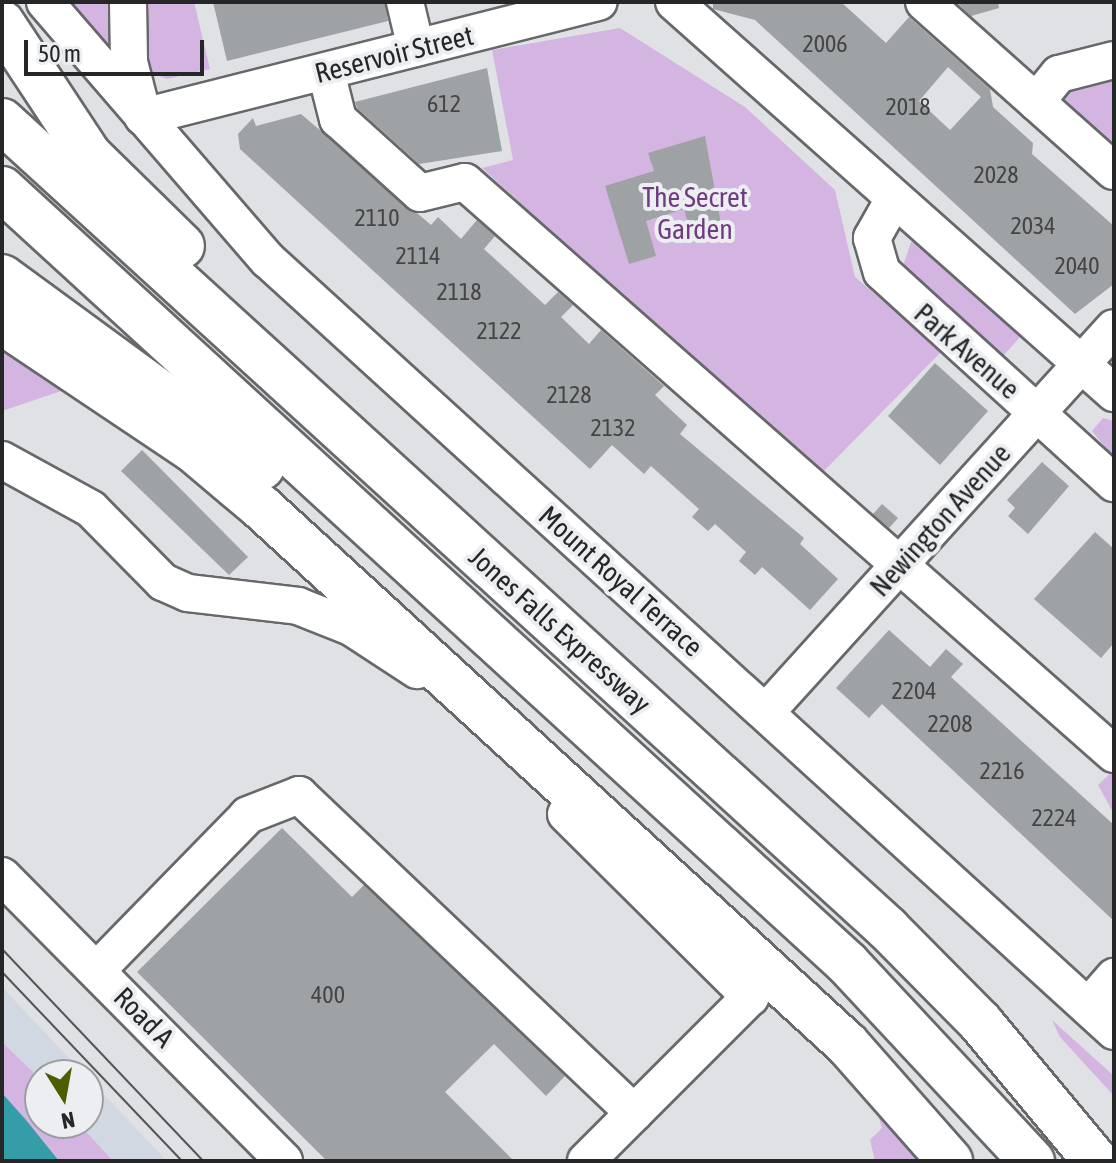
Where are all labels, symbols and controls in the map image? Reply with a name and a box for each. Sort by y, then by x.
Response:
street label: Reservoir Street [311,18,477,90]
scale bar [28,24,208,74]
house number: 2006 [802,30,848,58]
text: 50 m [38,40,81,67]
house number: 612 [427,90,461,118]
house number: 2018 [885,93,931,121]
house number: 2028 [973,161,1019,189]
park label: The Secret Garden [642,180,748,246]
house number: 2110 [354,204,400,232]
house number: 2034 [1010,212,1056,240]
house number: 2114 [395,242,441,270]
house number: 2040 [1054,252,1100,280]
house number: 2118 [436,278,482,306]
street label: Park Avenue [908,296,1026,406]
house number: 2122 [476,317,522,345]
house number: 2128 [546,381,592,409]
house number: 2132 [590,414,636,442]
street label: Newington Avenue [863,437,1017,603]
street label: Mount Royal Terrace [532,499,710,663]
street label: Jones Falls Expressway [462,540,658,720]
house number: 2204 [891,677,937,705]
house number: 2208 [927,710,973,738]
house number: 2216 [979,757,1025,785]
house number: 2224 [1031,804,1077,832]
street label: Road A [107,980,181,1054]
house number: 400 [311,981,345,1009]
north arrow [24,1059,104,1139]
text: N [59,1107,77,1135]

